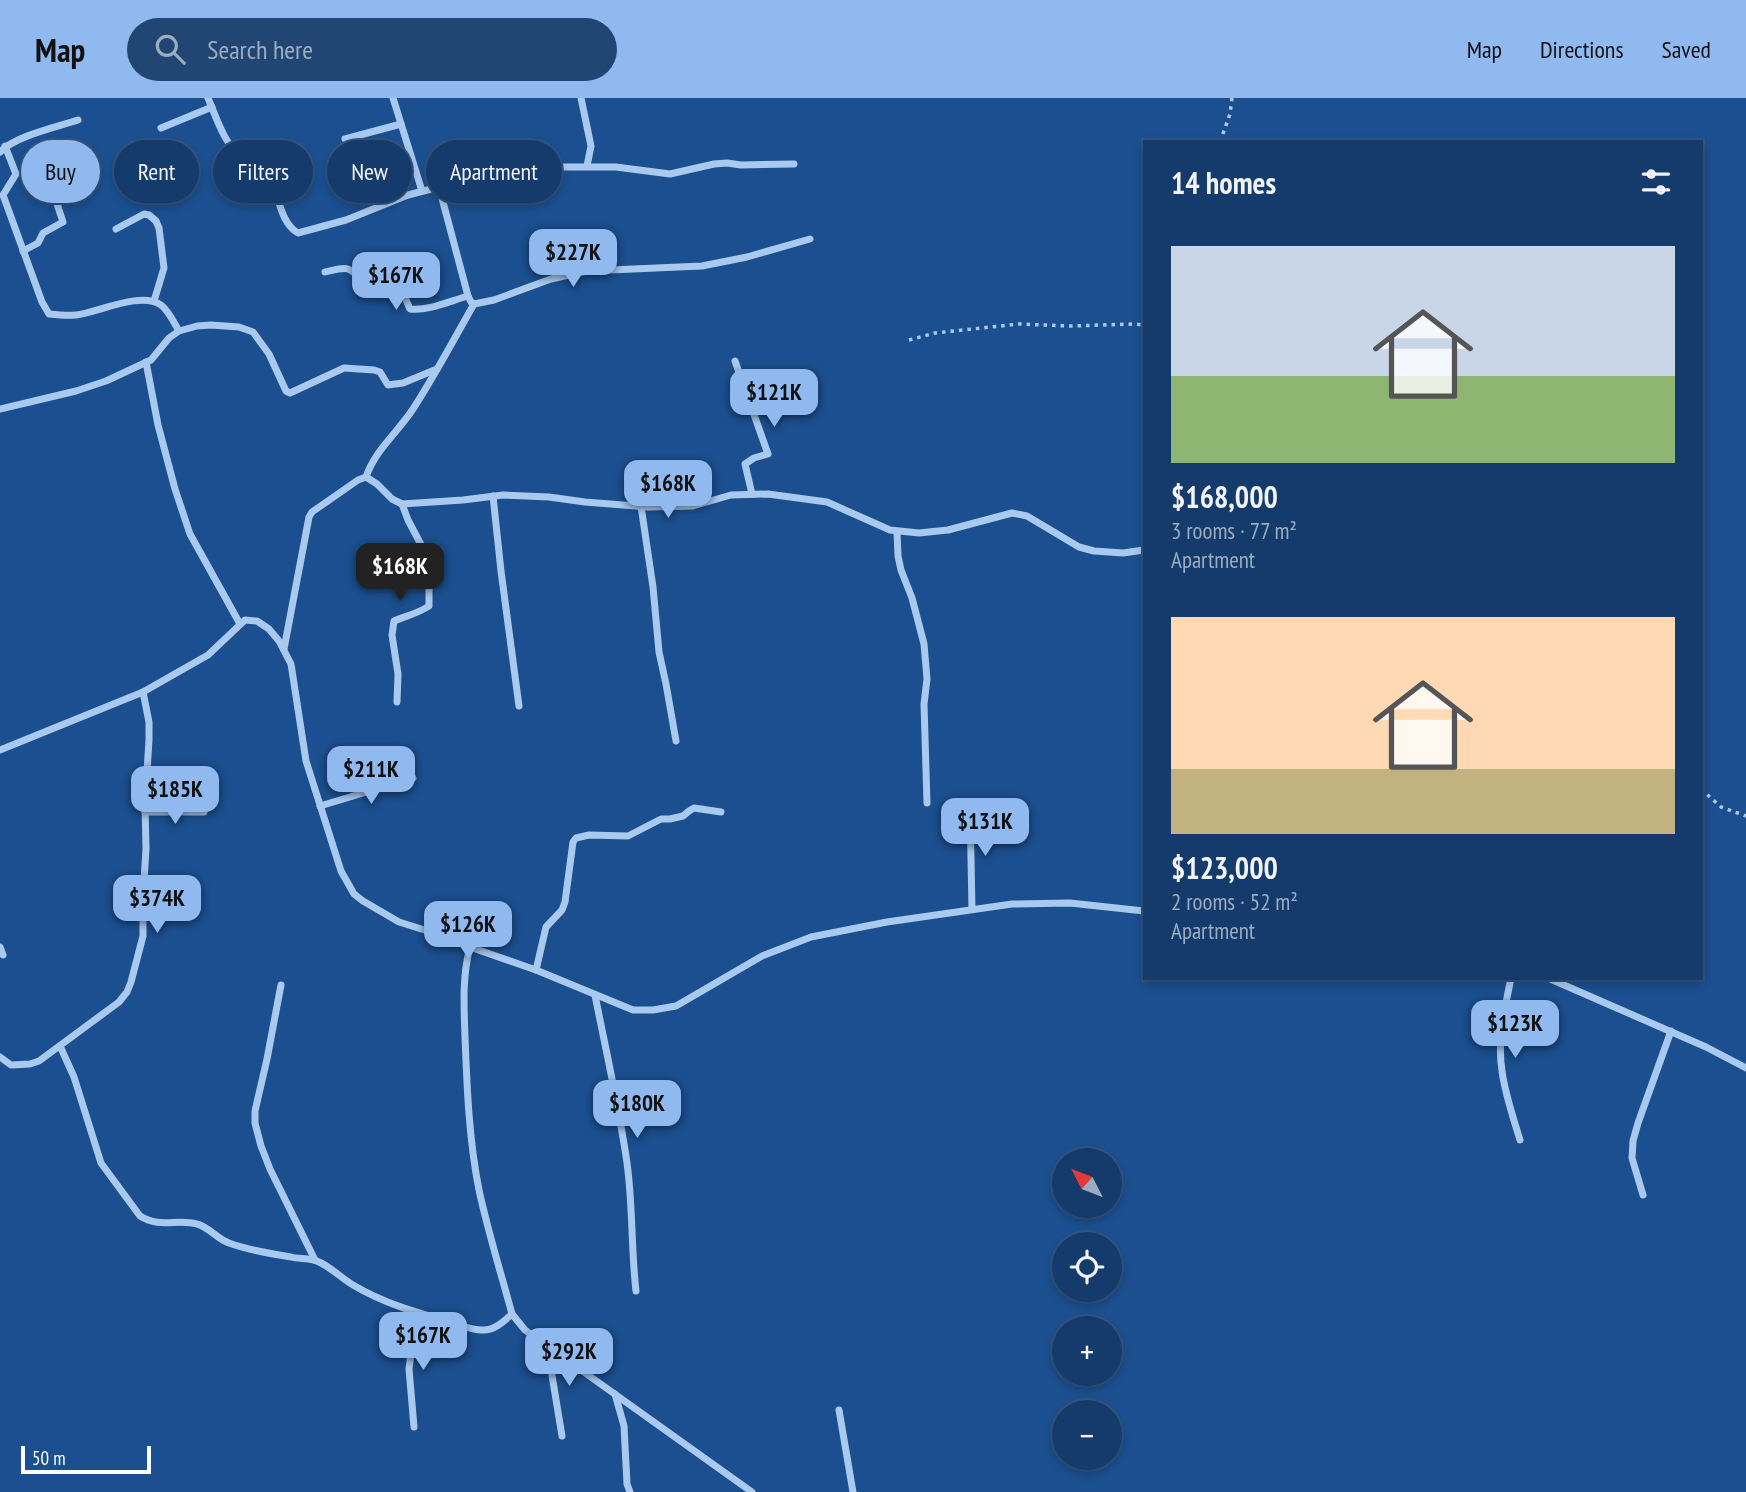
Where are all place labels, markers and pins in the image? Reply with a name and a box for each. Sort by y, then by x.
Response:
pin: $227K [524,230,622,289]
pin: $167K [347,252,445,312]
pin: $121K [725,370,823,429]
pin: $168K [619,460,717,520]
pin: $168K [351,544,449,603]
pin: $211K [322,746,420,806]
pin: $185K [126,766,224,826]
pin: $131K [936,798,1034,858]
pin: $374K [108,876,206,935]
pin: $126K [419,902,517,961]
pin: $123K [1466,1000,1564,1060]
pin: $180K [588,1080,686,1140]
pin: $167K [374,1312,472,1372]
pin: $292K [520,1328,618,1388]

